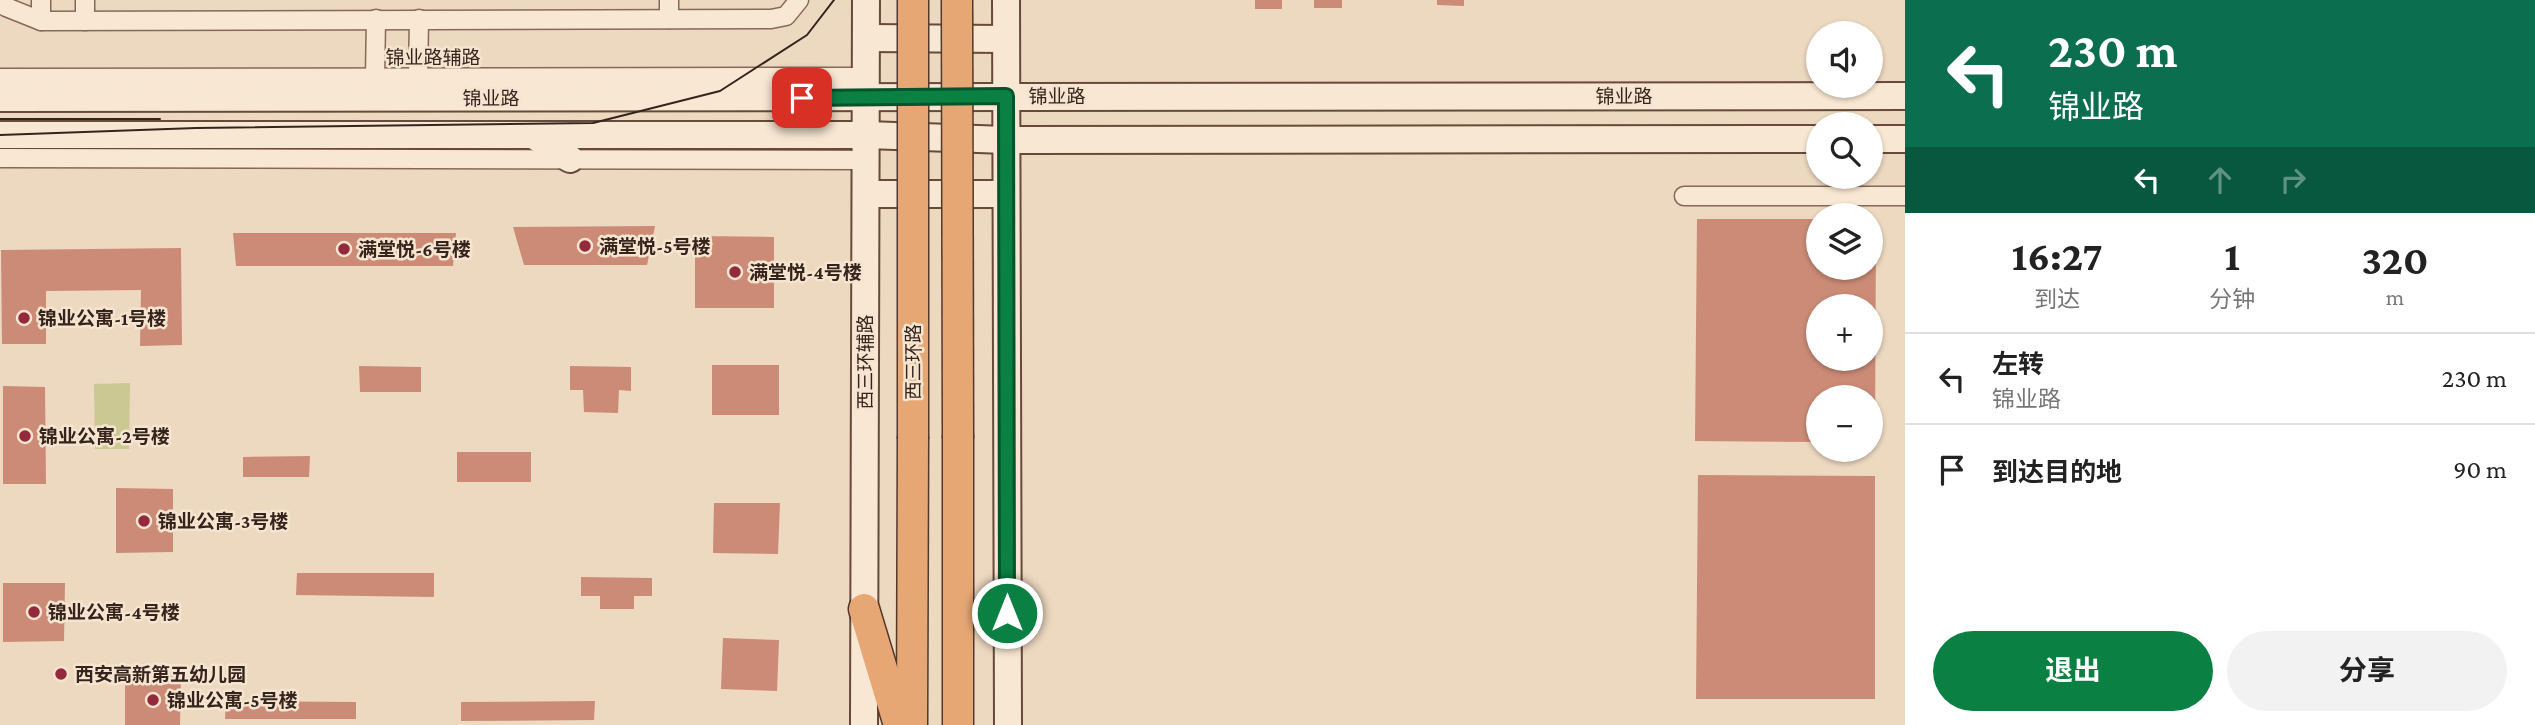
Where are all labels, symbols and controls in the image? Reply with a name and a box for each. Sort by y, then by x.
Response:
map controls [1806,21,1883,462]
button: sound [1806,21,1883,98]
text: 230 m [2048,23,2178,78]
icon: left [1933,28,2024,119]
street label: 锦业路辅路 [385,47,481,68]
pin [772,68,832,128]
icon: arrive [783,79,821,117]
street label: 锦业路 [1028,86,1086,107]
street label: 锦业路 [1595,86,1653,107]
street label: 锦业路 [462,88,520,109]
text: 锦业路 [2048,89,2144,125]
button: search [1806,112,1883,189]
icon: left [2128,161,2166,199]
icon: ahead [2201,161,2239,199]
icon: right [2274,161,2312,199]
button: layers [1806,203,1883,280]
text: 16:27 [2011,232,2103,279]
text: 1 [2224,232,2240,279]
place label: 满堂悦-5号楼 [599,236,711,257]
text: 320 [2361,236,2429,283]
marker: 满堂悦-5号楼 [577,238,593,254]
place label: 满堂悦-6号楼 [358,239,471,260]
marker: 满堂悦-6号楼 [336,241,352,257]
place label: 满堂悦-4号楼 [749,262,862,283]
marker: 满堂悦-4号楼 [727,264,743,280]
text: m [2386,284,2404,310]
text: 到达 [2034,286,2080,312]
text: 分钟 [2209,286,2255,312]
button: + [1806,294,1883,371]
place label: 锦业公寓-1号楼 [38,308,166,329]
marker: 锦业公寓-1号楼 [16,310,32,326]
street label: 西三环辅路 [855,314,876,410]
street label: 西三环路 [903,324,924,400]
text: 左转 [1992,350,2044,379]
icon: left [1933,360,1971,398]
text: 230 m [2442,364,2507,393]
button: − [1806,385,1883,462]
text: 锦业路 [1992,386,2061,412]
place label: 锦业公寓-2号楼 [39,426,170,447]
marker: 锦业公寓-2号楼 [17,428,33,444]
icon: arrive [1933,451,1971,489]
text: 90 m [2453,455,2507,484]
text: 到达目的地 [1992,458,2122,487]
place label: 锦业公寓-3号楼 [158,511,288,532]
marker: 锦业公寓-3号楼 [136,513,152,529]
position arrow [970,576,1044,650]
place label: 锦业公寓-4号楼 [48,602,180,623]
marker: 锦业公寓-4号楼 [26,604,42,620]
button: 退出 [1933,631,2213,711]
button: 分享 [2227,631,2507,711]
place label: 西安高新第五幼儿园 [75,664,246,685]
marker: 西安高新第五幼儿园 [53,666,69,682]
place label: 锦业公寓-5号楼 [167,690,298,711]
marker: 锦业公寓-5号楼 [145,692,161,708]

